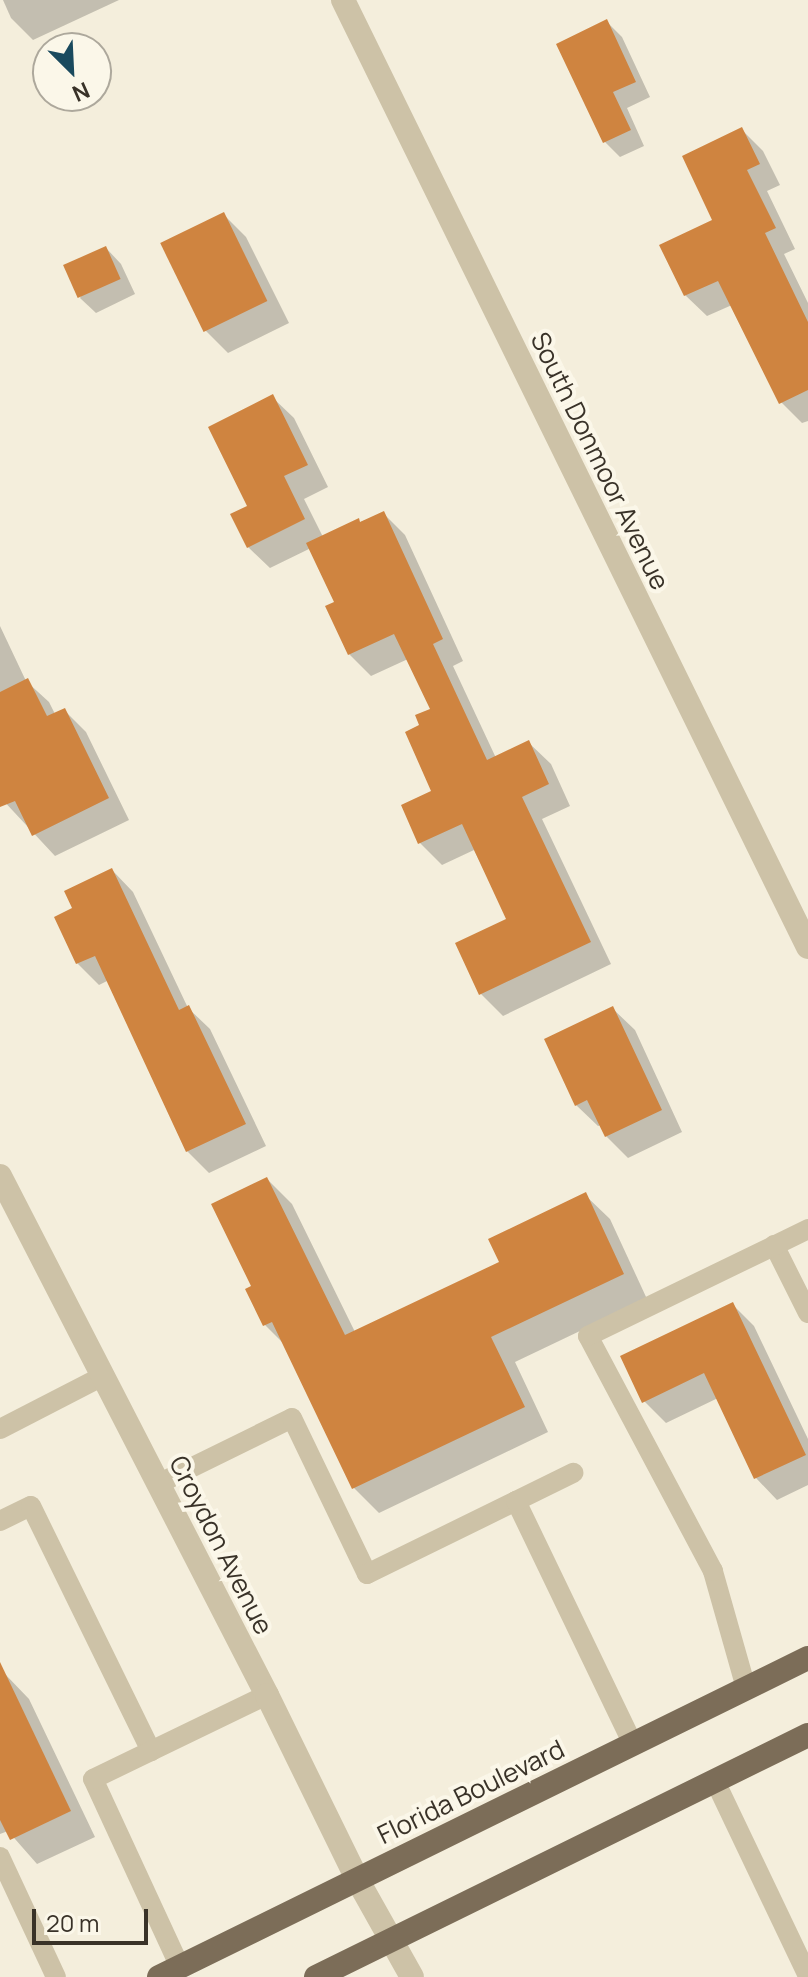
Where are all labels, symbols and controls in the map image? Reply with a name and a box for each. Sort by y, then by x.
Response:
north arrow [32,32,112,112]
text: N [68,75,94,109]
street label: South Donmoor Avenue [524,327,676,595]
street label: Croydon Avenue [163,1451,279,1639]
street label: Florida Boulevard [373,1733,569,1851]
scale bar [36,1893,152,1943]
text: 20 m [46,1906,99,1939]

